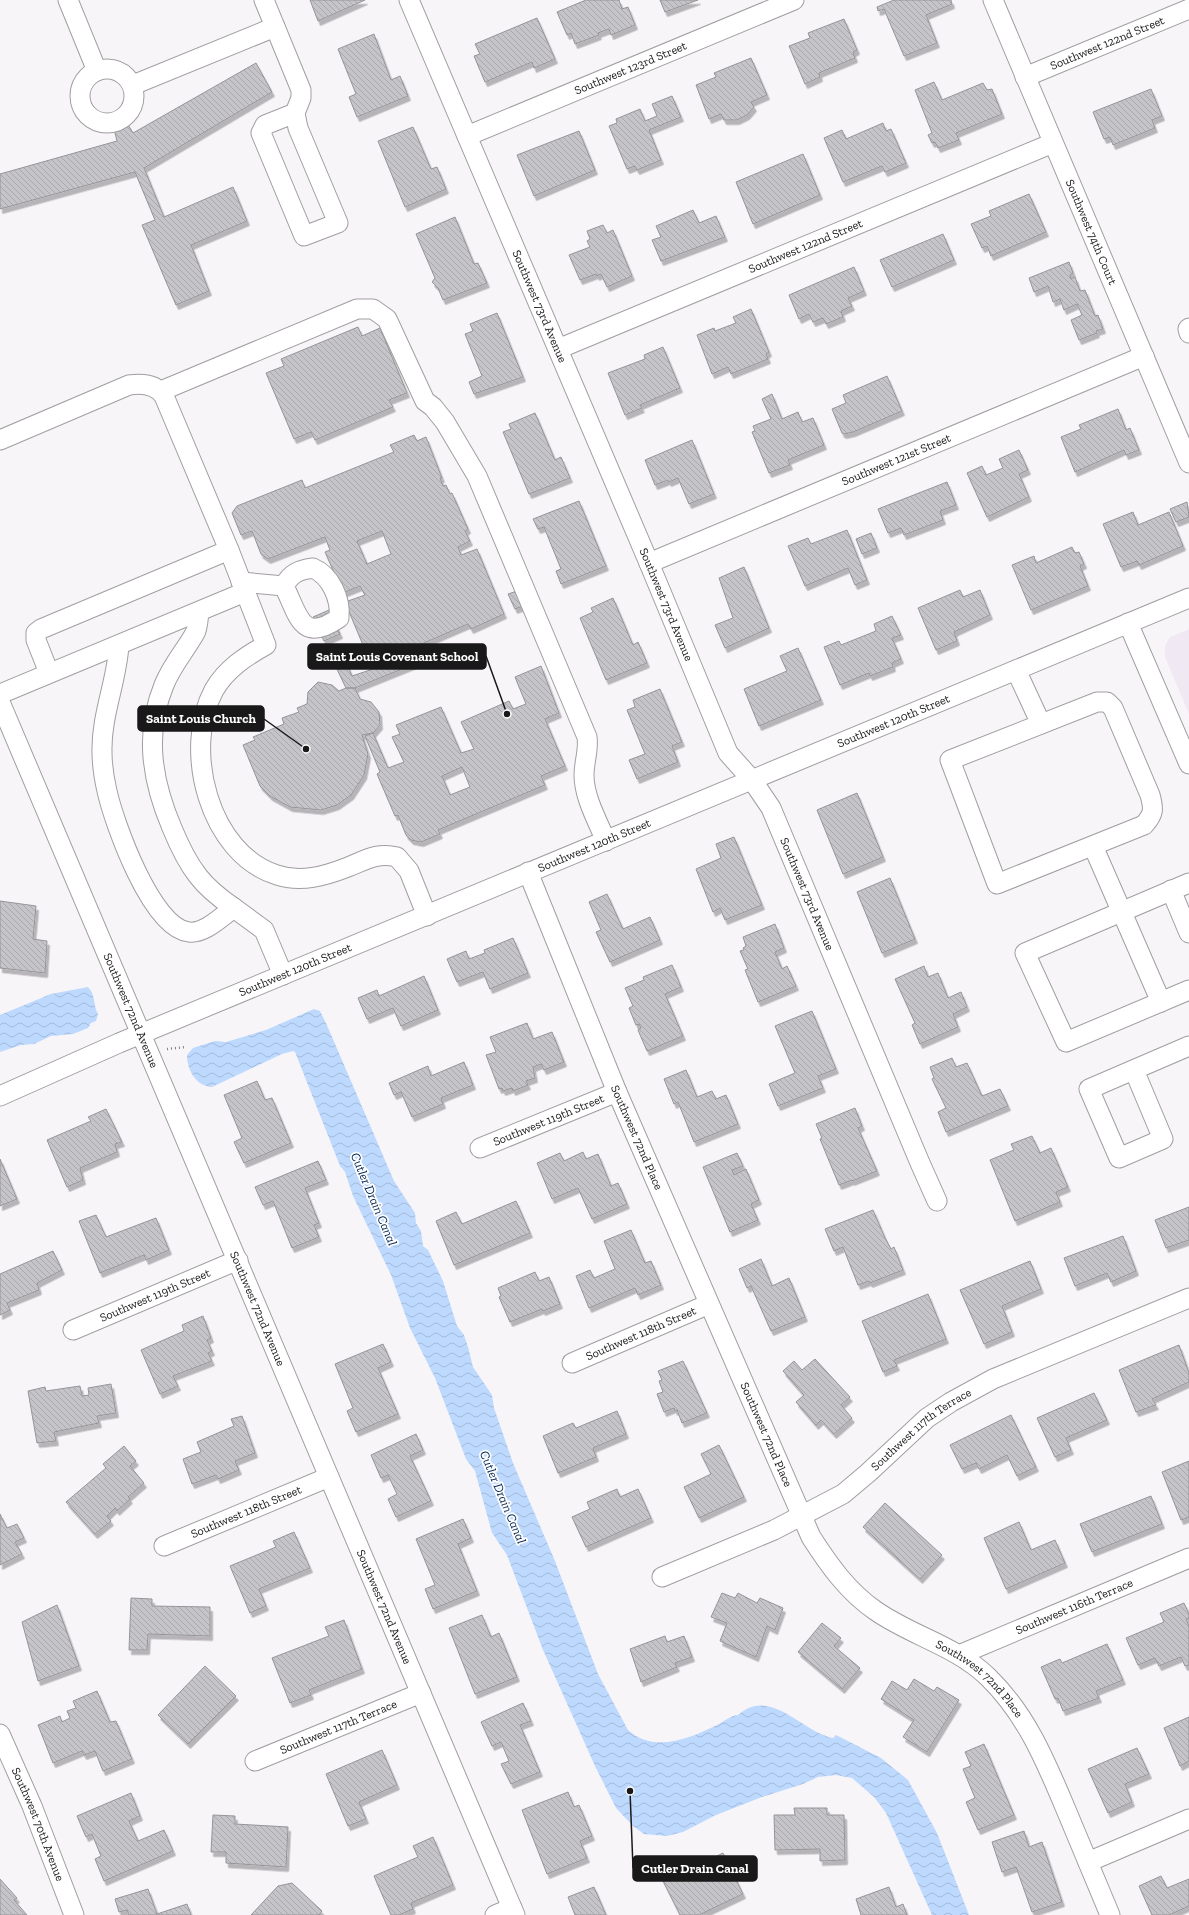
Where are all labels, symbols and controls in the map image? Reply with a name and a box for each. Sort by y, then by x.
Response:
street label: Southwest 122nd Street [1048,13,1167,73]
street label: Southwest 123rd Street [572,38,689,98]
street label: Southwest 74th Court [1063,177,1120,287]
street label: Southwest 122nd Street [746,216,865,276]
street label: Southwest 73rd Avenue [509,248,570,365]
street label: Southwest 121st Street [840,430,953,489]
street label: Southwest 73rd Avenue [636,546,696,663]
callout: Saint Louis Covenant School [308,644,486,669]
text: Saint Louis Covenant School [316,649,479,664]
street label: Southwest 120th Street [835,691,952,751]
callout: Saint Louis Church [138,706,264,731]
text: Saint Louis Church [146,711,256,726]
street label: Southwest 120th Street [536,816,653,875]
street label: Southwest 73rd Avenue [777,835,837,953]
street label: Southwest 120th Street [237,940,354,999]
street label: Southwest 72nd Avenue [100,951,162,1070]
street label: Southwest 72nd Place [608,1083,666,1192]
street label: Southwest 119th Street [491,1091,606,1149]
water label: Cutler Drain Canal [348,1150,400,1248]
street label: Southwest 72nd Avenue [227,1249,288,1368]
street label: Southwest 119th Street [98,1265,213,1325]
street label: Southwest 118th Street [584,1303,699,1363]
street label: Southwest 72nd Place [737,1380,795,1489]
street label: Southwest 117th Terrace [868,1385,974,1474]
water label: Cutler Drain Canal [477,1448,529,1546]
street label: Southwest 118th Street [189,1482,304,1541]
street label: Southwest 72nd Avenue [354,1547,415,1667]
street label: Southwest 116th Terrace [1013,1575,1135,1637]
street label: Southwest 72nd Place [934,1637,1026,1721]
street label: Southwest 117th Terrace [278,1697,399,1757]
street label: Southwest 70th Avenue [9,1765,67,1883]
callout: Cutler Drain Canal [633,1856,757,1881]
text: Cutler Drain Canal [641,1861,749,1876]

